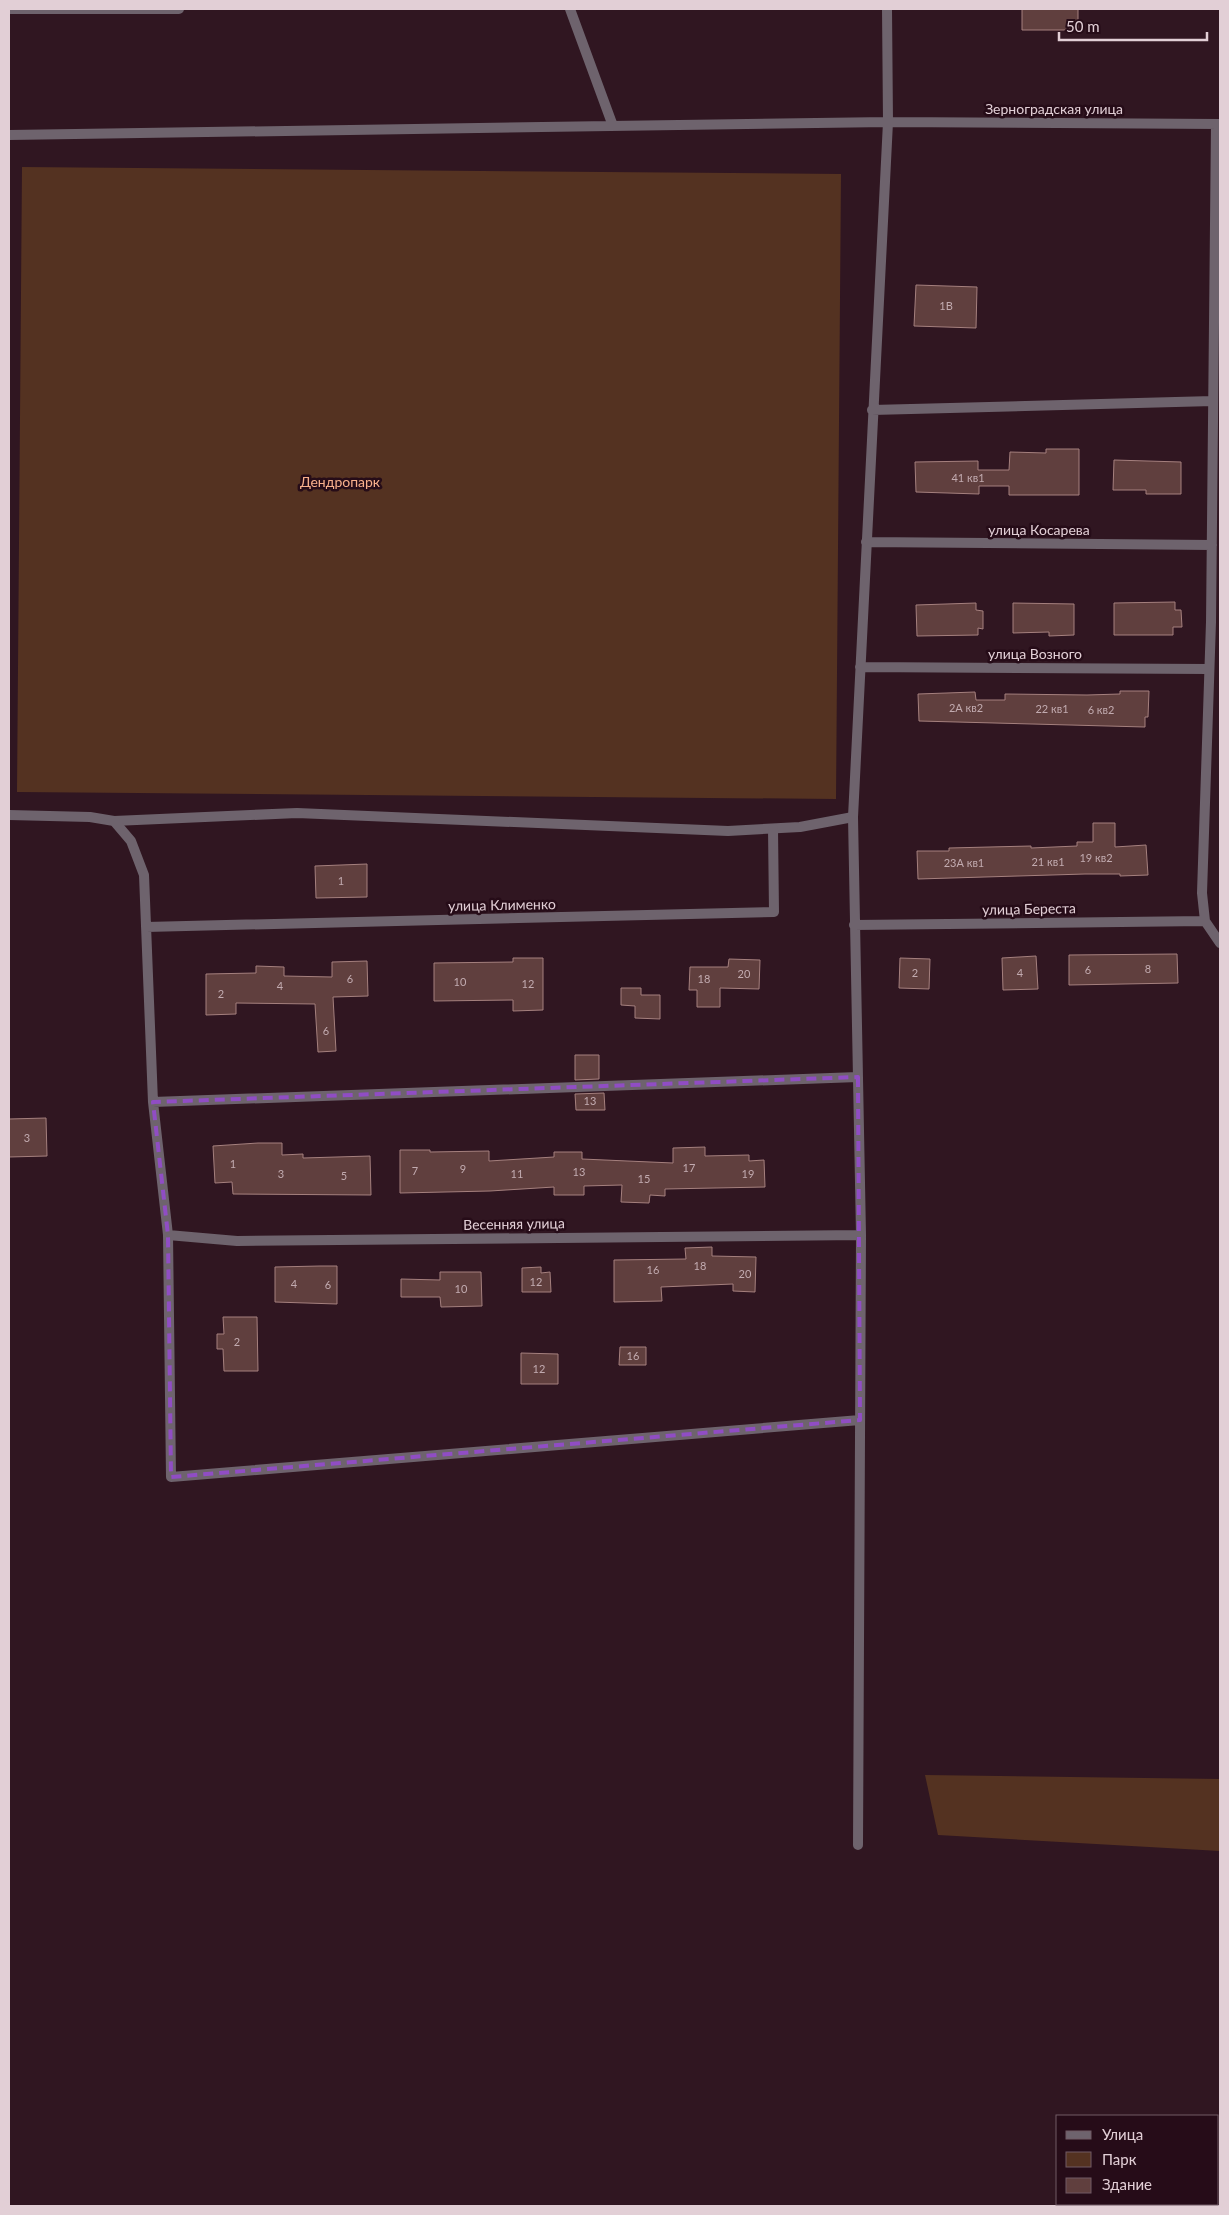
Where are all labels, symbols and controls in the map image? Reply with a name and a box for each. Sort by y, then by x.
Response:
scale bar [1059,10,1206,42]
text: 50 m [1066,17,1100,35]
street label: Зерноградская улица [985,100,1123,117]
house number: 1В [939,299,953,312]
house number: 41 кв1 [951,471,985,484]
park label: Дендропарк [300,473,381,490]
street label: улица Косарева [988,521,1090,538]
street label: улица Возного [988,645,1082,662]
house number: 2А кв2 [949,701,983,714]
house number: 22 кв1 [1035,702,1069,715]
house number: 6 кв2 [1088,703,1114,716]
house number: 19 кв2 [1079,851,1113,864]
house number: 21 кв1 [1031,855,1065,868]
house number: 23А кв1 [944,856,984,869]
house number: 1 [338,874,344,887]
street label: улица Клименко [448,895,556,914]
street label: улица Береста [982,899,1076,918]
house number: 8 [1145,962,1151,975]
house number: 6 [1085,963,1091,976]
house number: 2 [912,966,918,979]
house number: 4 [1017,966,1024,979]
house number: 20 [738,967,751,980]
house number: 6 [347,972,353,985]
house number: 18 [698,972,710,985]
house number: 10 [454,975,467,988]
house number: 12 [522,977,534,990]
house number: 4 [277,979,284,992]
house number: 2 [218,987,224,1000]
house number: 6 [323,1024,329,1037]
house number: 13 [584,1094,596,1107]
house number: 3 [24,1131,30,1144]
house number: 1 [230,1157,236,1170]
house number: 17 [683,1161,695,1174]
house number: 9 [460,1162,466,1175]
house number: 7 [412,1164,418,1177]
house number: 13 [573,1165,585,1178]
house number: 3 [278,1167,284,1180]
house number: 11 [511,1167,523,1180]
house number: 19 [742,1167,754,1180]
house number: 5 [341,1169,347,1182]
house number: 15 [638,1172,650,1185]
street label: Весенняя улица [463,1214,565,1233]
house number: 18 [694,1259,706,1272]
house number: 16 [647,1263,659,1276]
house number: 20 [739,1267,752,1280]
house number: 12 [530,1275,542,1288]
house number: 4 [291,1277,298,1290]
house number: 6 [325,1278,331,1291]
house number: 10 [455,1282,468,1295]
house number: 2 [234,1335,240,1348]
house number: 16 [627,1349,639,1362]
house number: 12 [533,1362,545,1375]
legend [1056,2115,1219,2205]
text: Улица [1102,2125,1143,2143]
text: Парк [1102,2150,1137,2168]
text: Здание [1102,2175,1152,2193]

